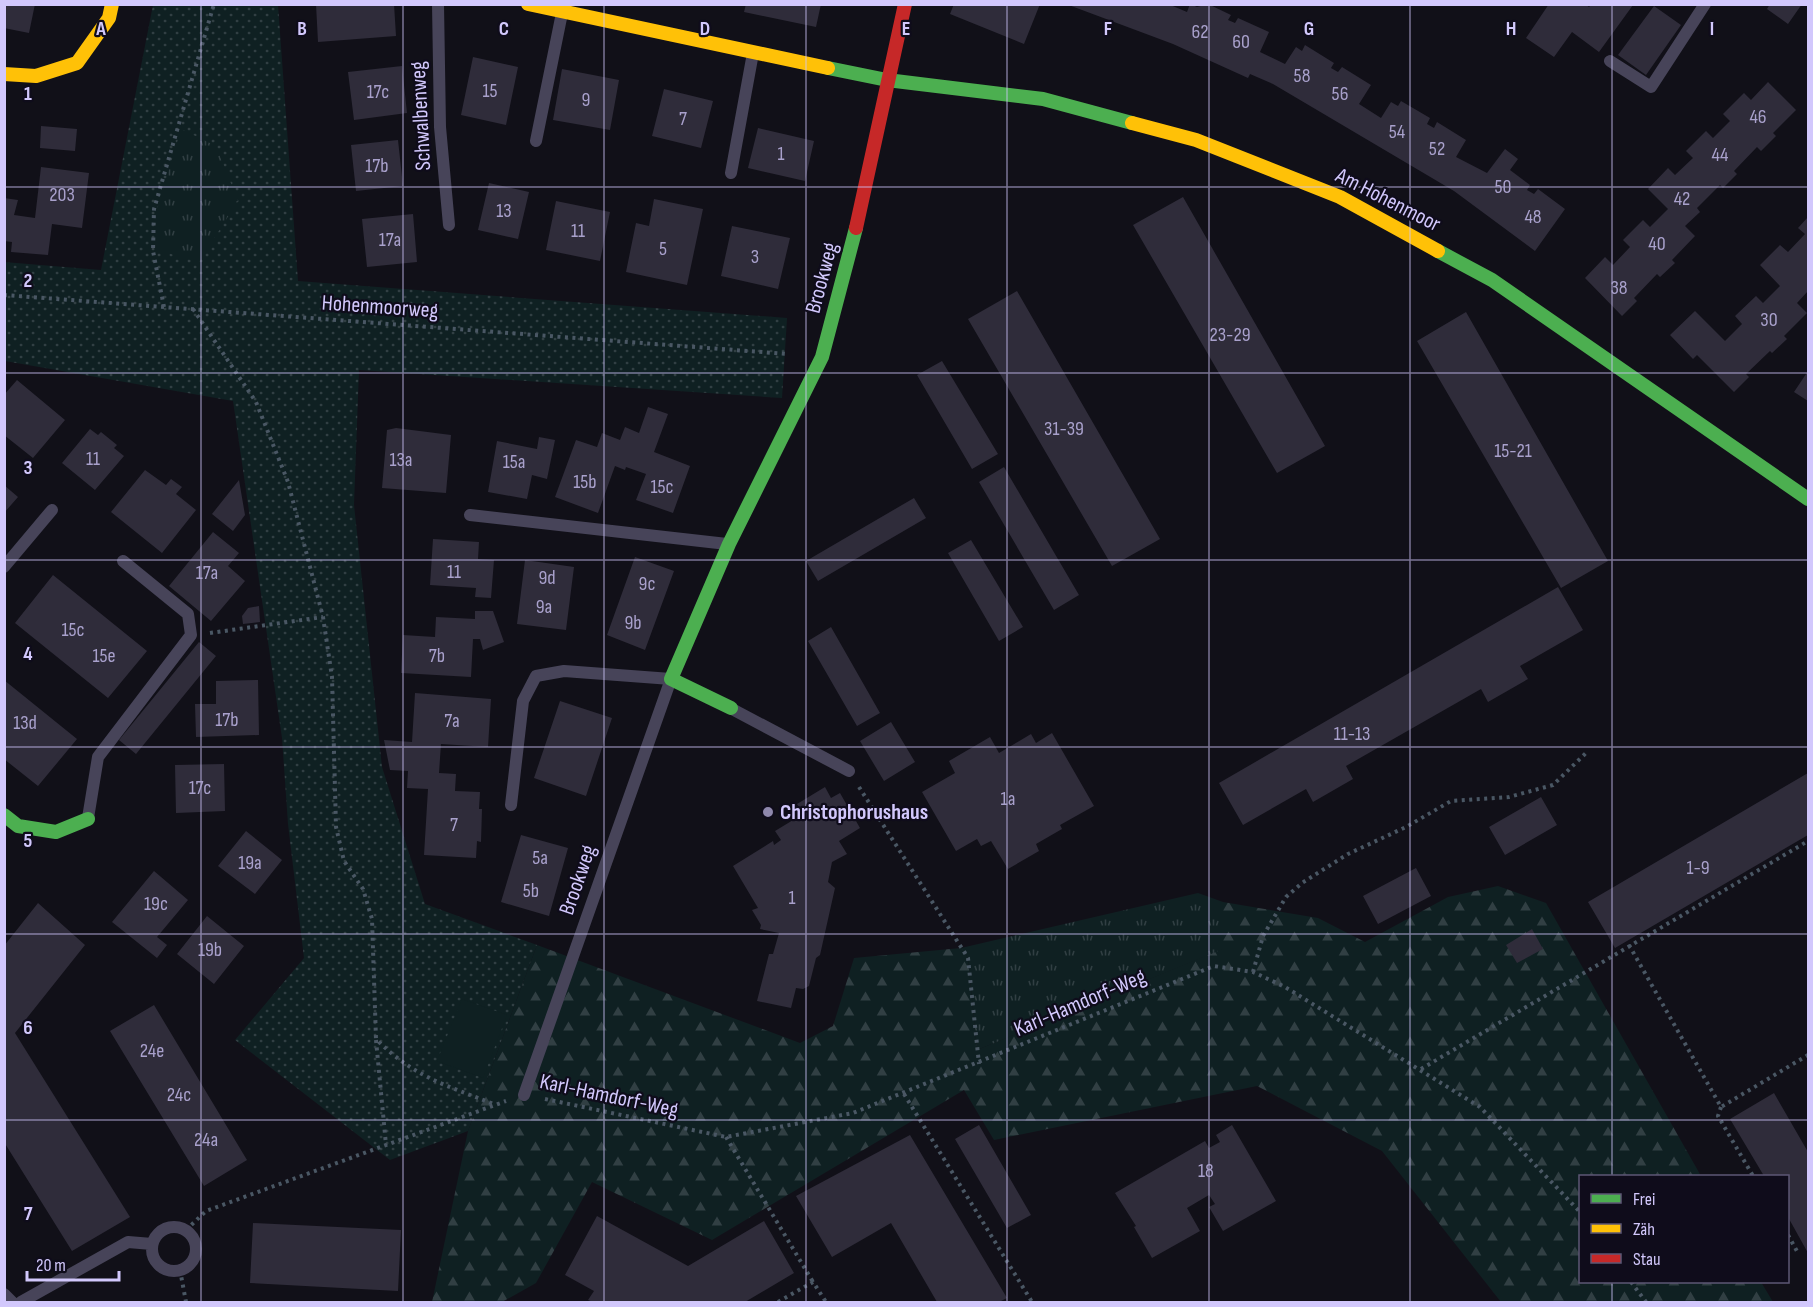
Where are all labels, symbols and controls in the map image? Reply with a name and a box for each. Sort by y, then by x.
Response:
text: A [95,17,106,41]
text: B [297,17,307,41]
text: C [499,17,509,41]
text: D [700,17,710,41]
text: E [902,17,910,41]
text: F [1104,17,1112,41]
text: G [1304,17,1314,41]
text: H [1506,17,1516,41]
text: I [1710,17,1714,41]
house number: 62 [1191,20,1209,44]
house number: 60 [1232,30,1250,54]
street label: Schwalbenweg [405,60,437,171]
house number: 58 [1294,64,1310,88]
house number: 15 [482,79,498,103]
house number: 17c [367,80,389,104]
text: 1 [24,82,32,106]
house number: 56 [1332,82,1348,106]
house number: 9 [582,88,590,112]
house number: 46 [1749,105,1767,129]
house number: 7 [679,107,687,131]
house number: 54 [1389,120,1405,144]
house number: 52 [1429,137,1445,161]
house number: 1 [778,142,785,166]
house number: 44 [1712,143,1728,167]
house number: 17b [365,154,389,178]
street label: Am Hohenmoor [1330,162,1445,238]
house number: 50 [1495,175,1511,199]
house number: 203 [49,183,75,207]
house number: 42 [1674,187,1690,211]
house number: 13 [496,199,512,223]
house number: 48 [1524,205,1542,229]
house number: 11 [571,219,585,243]
house number: 17a [379,228,401,252]
house number: 40 [1648,232,1666,256]
house number: 5 [659,237,667,261]
street label: Brookweg [800,239,844,316]
house number: 3 [751,245,759,269]
text: 2 [24,269,32,293]
house number: 38 [1610,276,1628,300]
street label: Hohenmoorweg [321,289,439,325]
house number: 30 [1760,308,1778,332]
house number: 23-29 [1209,323,1251,347]
house number: 31-39 [1044,417,1084,441]
house number: 15-21 [1494,439,1532,463]
house number: 11 [86,447,100,471]
house number: 13a [389,448,413,472]
house number: 15a [503,450,525,474]
text: 3 [24,456,33,480]
house number: 15b [573,470,597,494]
house number: 15c [650,475,674,499]
house number: 11 [447,560,461,584]
house number: 17a [196,561,218,585]
house number: 9d [538,566,556,590]
house number: 9c [639,572,655,596]
house number: 9a [536,595,552,619]
house number: 9b [624,611,642,635]
house number: 15c [61,618,85,642]
text: 4 [23,642,33,666]
house number: 15e [92,644,116,668]
house number: 7b [429,644,445,668]
house number: 17b [215,708,239,732]
house number: 7a [444,709,460,733]
house number: 13d [13,711,37,735]
house number: 11-13 [1334,722,1370,746]
house number: 17c [189,776,211,800]
house number: 1a [1001,787,1015,811]
place label: Christophorushaus [780,799,928,826]
marker: Christophorushaus [761,805,775,819]
house number: 7 [450,813,458,837]
text: 5 [24,829,33,853]
street label: Brookweg [553,841,603,919]
house number: 5a [532,846,548,870]
house number: 19a [238,851,262,875]
house number: 1-9 [1686,856,1710,880]
house number: 5b [523,879,539,903]
house number: 1 [789,886,796,910]
house number: 19c [144,892,168,916]
house number: 19b [198,938,222,962]
street label: Karl-Hamdorf-Weg [1010,963,1150,1043]
text: 6 [23,1016,33,1040]
house number: 24e [140,1039,164,1063]
street label: Karl-Hamdorf-Weg [537,1068,681,1124]
house number: 24c [167,1083,191,1107]
house number: 24a [194,1128,218,1152]
house number: 18 [1198,1159,1214,1183]
legend [1579,1175,1789,1283]
text: Frei [1633,1189,1655,1210]
text: 7 [24,1202,33,1226]
text: Zäh [1633,1219,1655,1240]
scale bar [27,1244,118,1282]
text: Stau [1633,1249,1661,1270]
text: 20 m [36,1255,66,1276]

